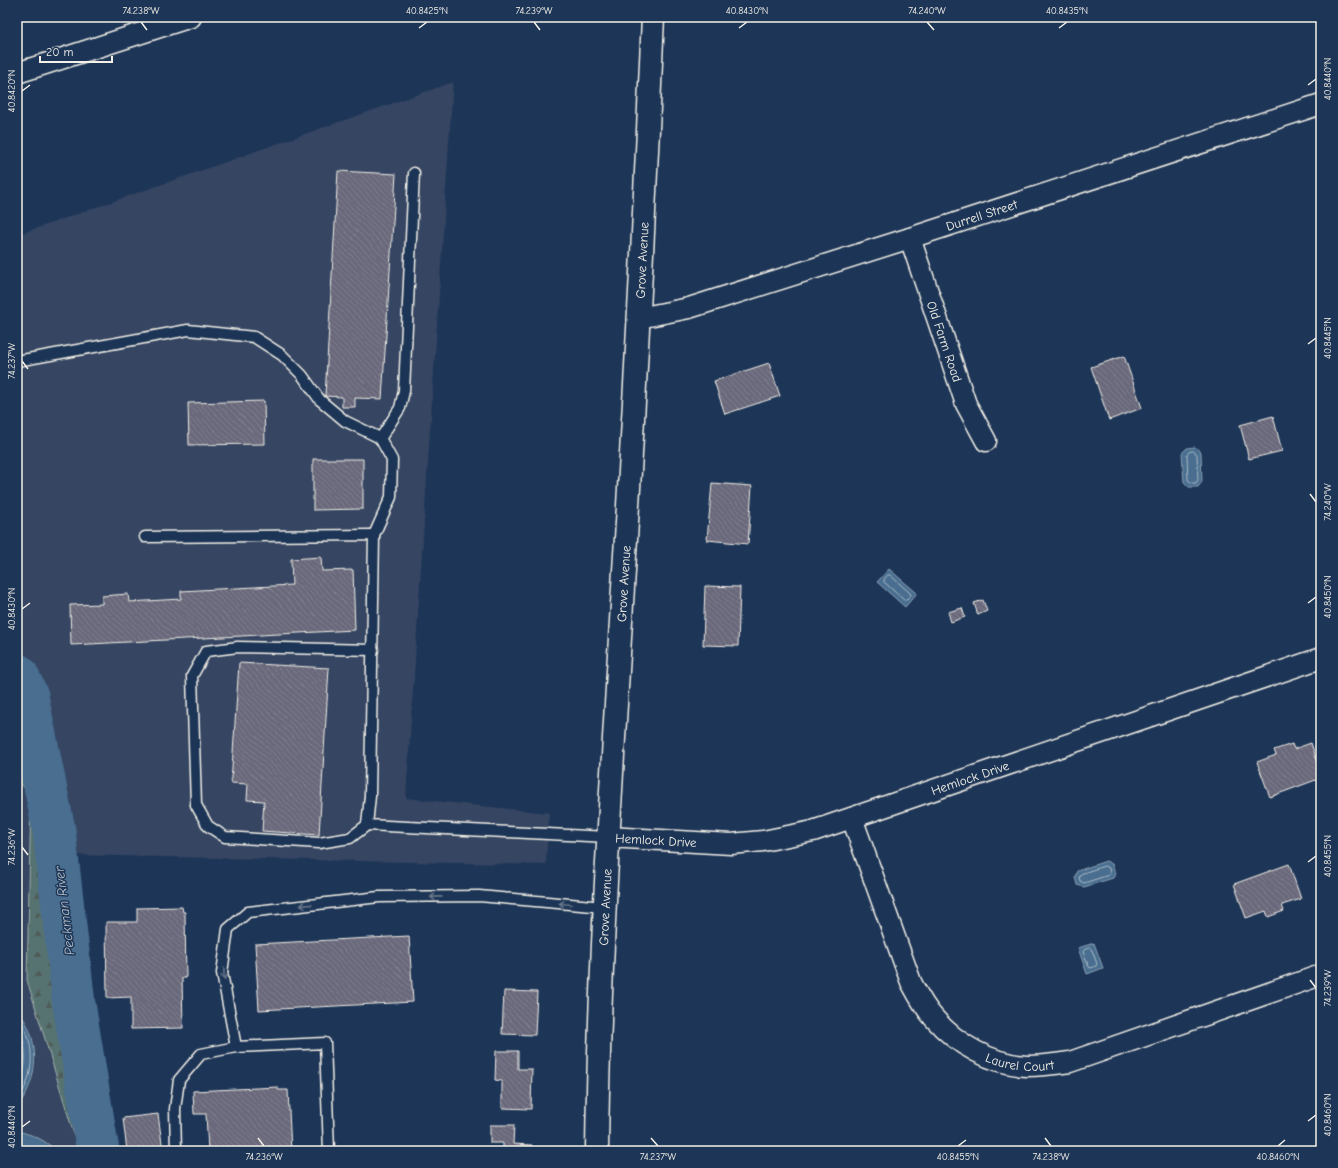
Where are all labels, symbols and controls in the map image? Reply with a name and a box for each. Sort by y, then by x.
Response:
text: 74.238°W [123,5,160,17]
text: 40.8425°N [406,5,448,17]
text: 74.239°W [515,5,553,17]
text: 40.8430°N [726,5,768,17]
text: 74.240°W [908,5,946,17]
text: 40.8435°N [1046,5,1088,17]
scale bar [40,38,112,64]
text: 20 m [46,45,74,59]
text: 40.8440°N [1322,58,1334,100]
text: 40.8420°N [6,70,18,112]
street label: Durrell Street [944,196,1020,234]
street label: Grove Avenue [633,221,652,299]
street label: Old Farm Road [924,299,965,384]
text: 40.8445°N [1322,317,1334,359]
text: 74.237°W [6,342,18,379]
text: 74.240°W [1322,483,1334,521]
street label: Grove Avenue [614,544,634,622]
text: 40.8450°N [1322,575,1334,619]
text: 40.8430°N [6,588,18,630]
street label: Hemlock Drive [929,758,1011,798]
text: 74.236°W [6,828,18,866]
street label: Hemlock Drive [615,830,697,850]
text: 40.8455°N [1322,835,1334,877]
water label: Peckman River [50,864,78,956]
street label: Grove Avenue [596,868,615,946]
one-way arrow [430,893,443,900]
one-way arrow [559,900,572,907]
one-way arrow [300,902,313,909]
one-way arrow [220,967,227,980]
text: 74.239°W [1322,969,1334,1007]
street label: Laurel Court [984,1050,1056,1074]
text: 40.8460°N [1322,1093,1334,1137]
text: 40.8440°N [6,1106,18,1148]
text: 74.236°W [245,1151,283,1163]
text: 74.237°W [640,1151,677,1163]
text: 40.8455°N [937,1151,979,1163]
text: 74.238°W [1033,1151,1070,1163]
text: 40.8460°N [1256,1151,1300,1163]

